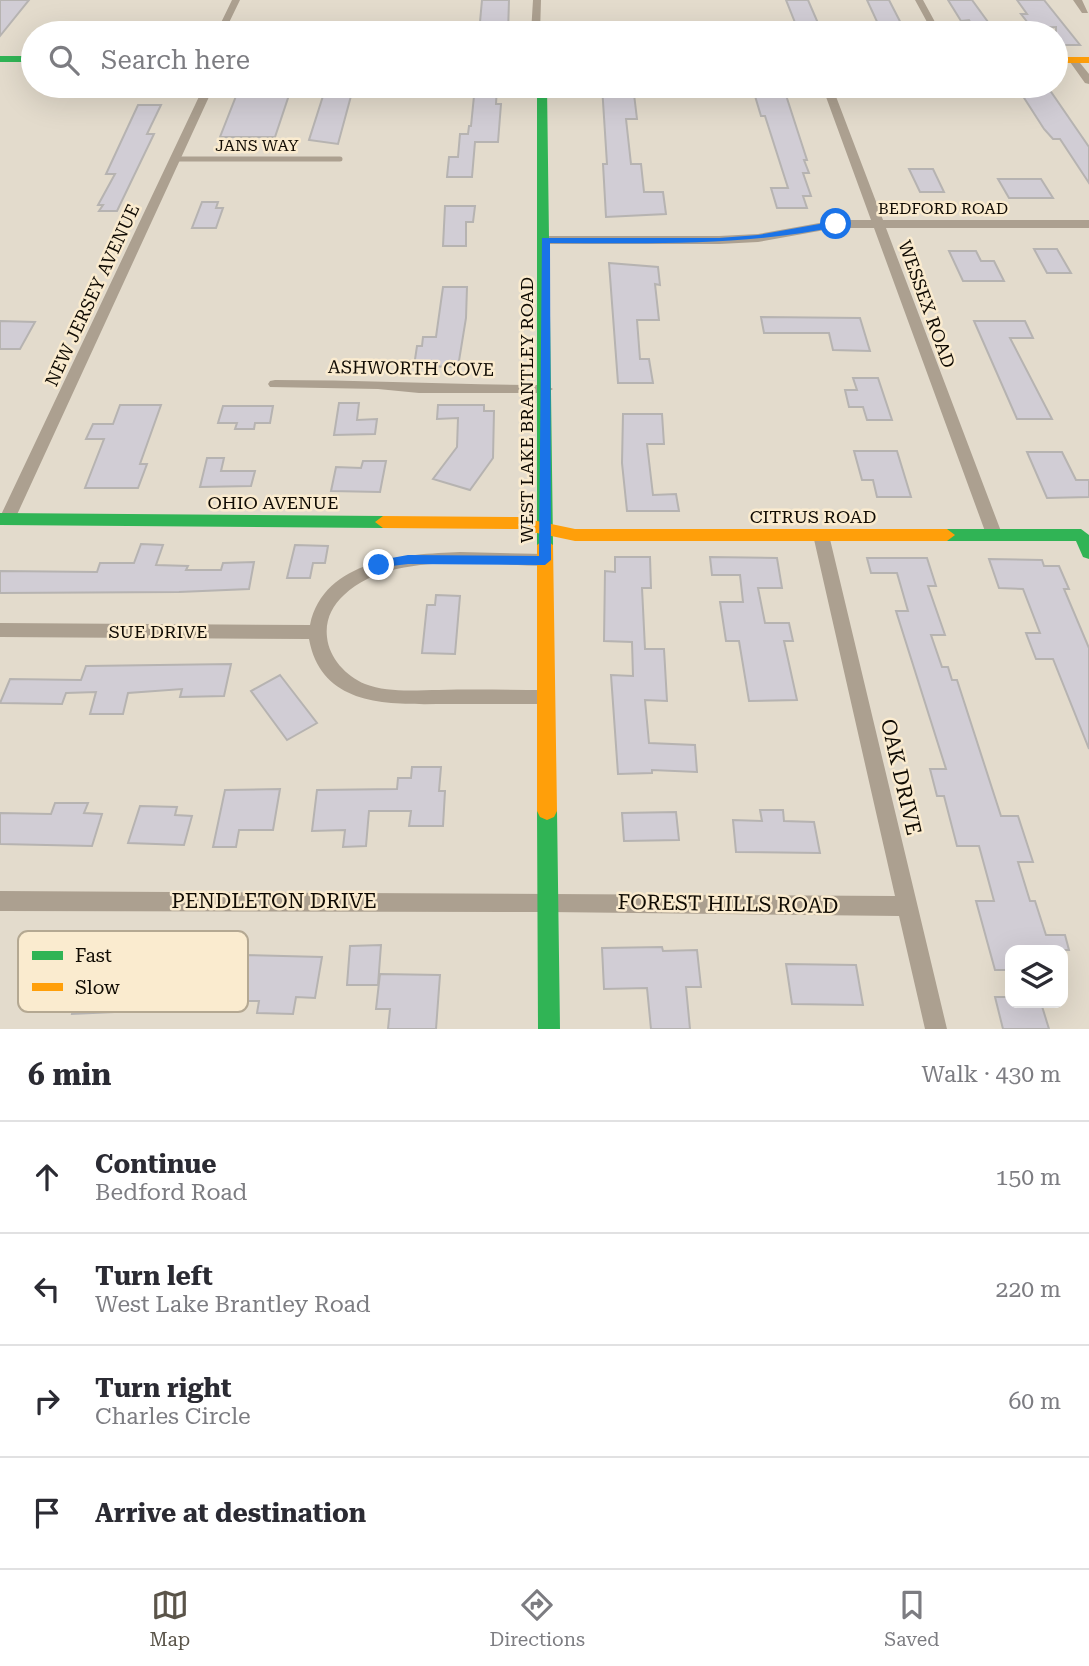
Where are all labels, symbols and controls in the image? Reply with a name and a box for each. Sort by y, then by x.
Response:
search box [21,21,1068,98]
icon: search [45,41,83,79]
text: Search here [101,45,250,75]
street label: JANS WAY [215,136,299,155]
street label: BEDFORD ROAD [878,199,1008,218]
street label: NEW JERSEY AVENUE [41,201,143,389]
route start [820,208,851,239]
street label: WESSEX ROAD [894,237,960,371]
street label: WEST LAKE BRANTLEY ROAD [516,277,537,543]
street label: ASHWORTH COVE [328,356,494,380]
street label: OHIO AVENUE [208,492,338,513]
street label: CITRUS ROAD [750,506,876,527]
route end [363,549,394,580]
street label: SUE DRIVE [109,621,207,642]
street label: OAK DRIVE [876,717,926,837]
street label: PENDLETON DRIVE [171,889,377,913]
street label: FOREST HILLS ROAD [617,890,839,918]
legend [18,931,248,1012]
text: Fast [75,944,112,967]
map controls [1005,945,1068,1008]
button: layers [1005,945,1068,1008]
text: Slow [75,976,120,999]
text: 6 min [28,1057,111,1092]
text: Walk · 430 m [922,1061,1061,1088]
text: Continue [95,1149,217,1179]
icon: ahead [28,1158,66,1196]
text: 150 m [996,1164,1061,1191]
text: Bedford Road [95,1179,247,1206]
text: Turn left [95,1261,213,1291]
icon: left [28,1270,66,1308]
text: 220 m [996,1276,1061,1303]
text: West Lake Brantley Road [95,1291,371,1318]
text: Turn right [95,1373,231,1403]
icon: right [28,1382,66,1420]
text: 60 m [1008,1388,1061,1415]
text: Charles Circle [95,1403,251,1430]
icon: arrive [28,1494,66,1532]
text: Arrive at destination [95,1498,366,1528]
tab: Map [150,1586,190,1651]
tab: Directions [489,1586,585,1651]
tab: Saved [884,1586,939,1651]

